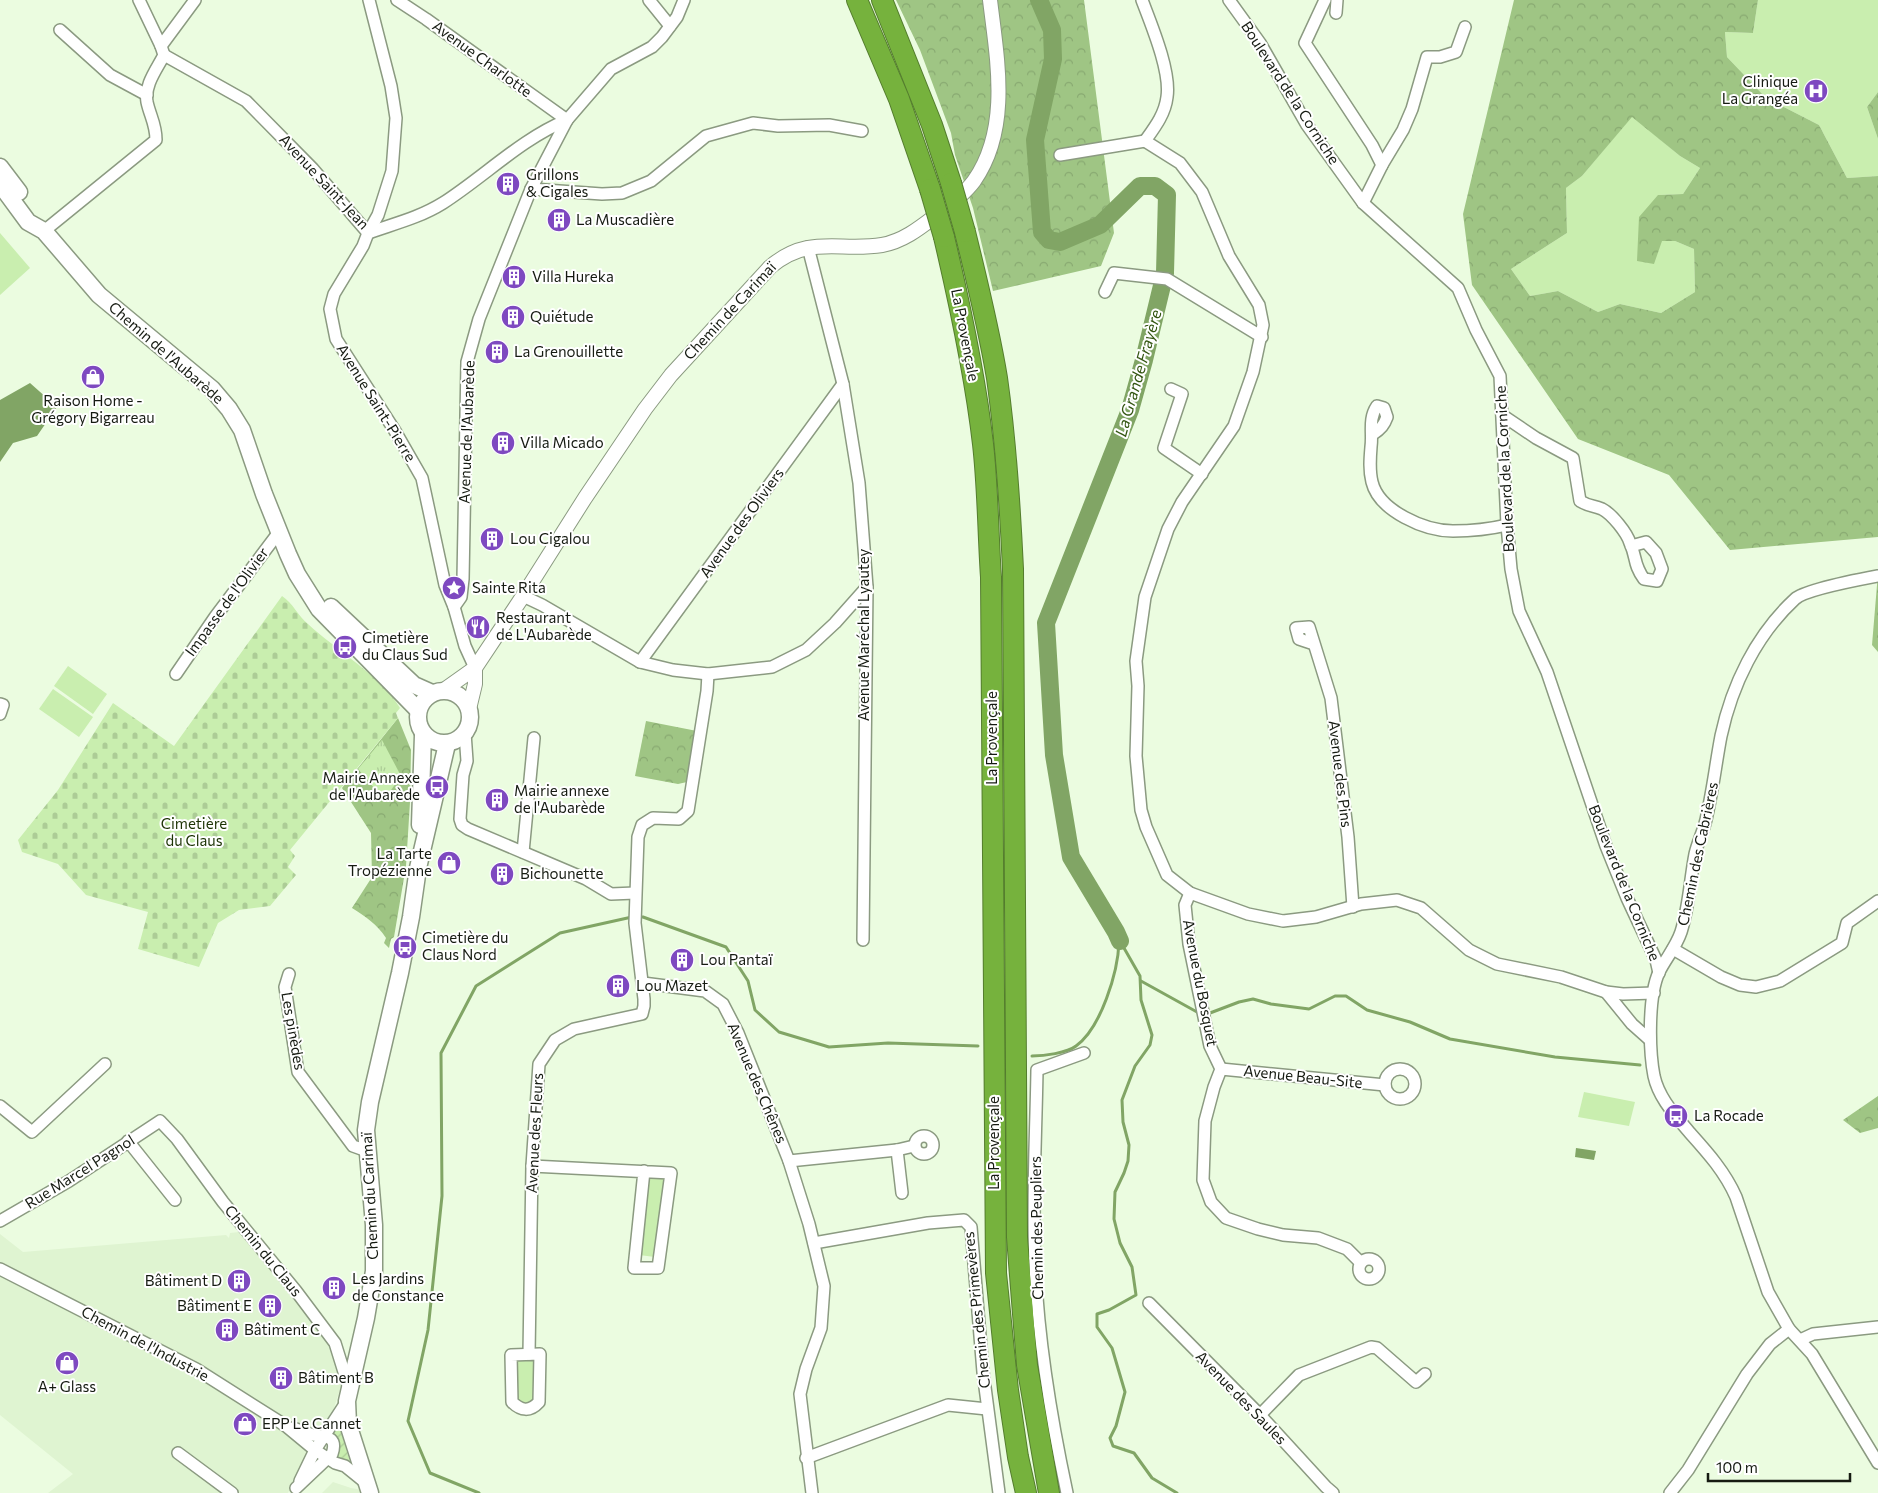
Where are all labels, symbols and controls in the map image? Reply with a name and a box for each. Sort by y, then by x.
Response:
street label: Avenue Charlotte [429,16,536,100]
street label: Boulevard de la Corniche [1238,18,1344,167]
place label: Clinique La Grangéa [1722,72,1798,107]
hospital icon: Clinique La Grangéa [1803,78,1829,104]
street label: Avenue Saint-Jean [276,130,373,233]
place label: Grillons & Cigales [526,165,589,200]
building icon: Grillons & Cigales [495,171,521,197]
building icon: La Muscadière [546,207,572,233]
place label: La Muscadière [576,210,674,228]
street label: Chemin de Carimaï [679,257,780,363]
building icon: Villa Hureka [501,264,527,290]
place label: Villa Hureka [532,267,614,285]
street label: La Provençale [948,287,984,383]
street label: Chemin de l'Aubarède [106,298,228,407]
building icon: Quiétude [500,304,526,330]
place label: Quiétude [530,307,593,325]
water label: La Grande Frayère [1110,307,1165,439]
building icon: La Grenouillette [484,339,510,365]
street label: Avenue Saint-Pierre [333,340,420,465]
place label: La Grenouillette [514,342,623,360]
street label: Avenue de l'Aubarède [454,360,478,504]
shop icon: Raison Home - Grégory Bigarreau [80,364,106,390]
street label: Boulevard de la Corniche [1491,385,1517,553]
place label: Raison Home - Grégory Bigarreau [31,391,155,426]
building icon: Villa Micado [490,430,516,456]
place label: Villa Micado [520,433,604,451]
street label: Avenue des Oliviers [695,464,787,581]
building icon: Lou Cigalou [479,526,505,552]
place label: Lou Cigalou [510,529,590,547]
street label: Impasse de l'Olivier [181,544,272,659]
street label: Avenue Maréchal Lyautey [854,548,872,721]
place icon: Sainte Rita [441,575,467,601]
place label: Sainte Rita [472,578,546,596]
place label: Restaurant de L'Aubarède [496,608,592,643]
restaurant icon: Restaurant de L'Aubarède [465,614,491,640]
place label: Cimetière du Claus Sud [362,628,448,663]
bus stop icon: Cimetière du Claus Sud [332,634,358,660]
street label: La Provençale [982,691,1000,785]
street label: Avenue des Pins [1325,719,1357,829]
place label: Mairie Annexe de l'Aubarède [322,768,420,803]
bus stop icon: Mairie Annexe de l'Aubarède [424,774,450,800]
street label: Chemin des Cabrières [1673,780,1721,927]
place label: Mairie annexe de l'Aubarède [514,781,609,816]
building icon: Mairie annexe de l'Aubarède [484,787,510,813]
street label: Boulevard de la Corniche [1585,802,1665,963]
park label: Cimetière du Claus [161,814,227,849]
place label: La Tarte Tropézienne [348,844,432,879]
shop icon: La Tarte Tropézienne [436,850,462,876]
building icon: Bichounette [489,861,515,887]
place label: Bichounette [520,864,603,882]
street label: Avenue du Bosquet [1180,918,1222,1048]
place label: Cimetière du Claus Nord [422,928,509,963]
bus stop icon: Cimetière du Claus Nord [392,934,418,960]
building icon: Lou Pantaï [669,947,695,973]
place label: Lou Pantaï [700,950,774,968]
building icon: Lou Mazet [605,973,631,999]
place label: Lou Mazet [636,976,708,994]
street label: Les pinèdes [278,990,310,1071]
street label: Avenue des Chênes [724,1020,792,1146]
street label: Avenue Beau-Site [1243,1061,1364,1091]
street label: Avenue des Fleurs [522,1072,546,1194]
street label: La Provençale [984,1096,1002,1190]
bus stop icon: La Rocade [1663,1103,1689,1129]
place label: La Rocade [1694,1106,1764,1124]
street label: Rue Marcel Pagnol [21,1130,138,1212]
street label: Chemin du Carimaï [357,1131,381,1260]
street label: Chemin des Peupliers [1026,1156,1046,1300]
street label: Chemin du Claus [221,1201,306,1300]
street label: Chemin des Primevères [959,1231,993,1389]
building icon: Bâtiment D [226,1268,252,1294]
place label: Les Jardins de Constance [352,1269,444,1304]
place label: Bâtiment D [145,1271,222,1289]
building icon: Les Jardins de Constance [321,1275,347,1301]
building icon: Bâtiment E [257,1293,283,1319]
place label: Bâtiment E [177,1296,252,1314]
street label: Chemin de l'Industrie [79,1302,212,1384]
building icon: Bâtiment C [214,1317,240,1343]
place label: Bâtiment C [244,1320,320,1338]
street label: Avenue des Saules [1193,1347,1291,1448]
shop icon: A+ Glass [54,1350,80,1376]
building icon: Bâtiment B [268,1365,294,1391]
place label: Bâtiment B [298,1368,374,1386]
place label: A+ Glass [38,1377,96,1395]
shop icon: EPP Le Cannet [232,1411,258,1437]
place label: EPP Le Cannet [262,1414,361,1432]
scale bar [1708,1450,1850,1482]
text: 100 m [1716,1458,1758,1476]

